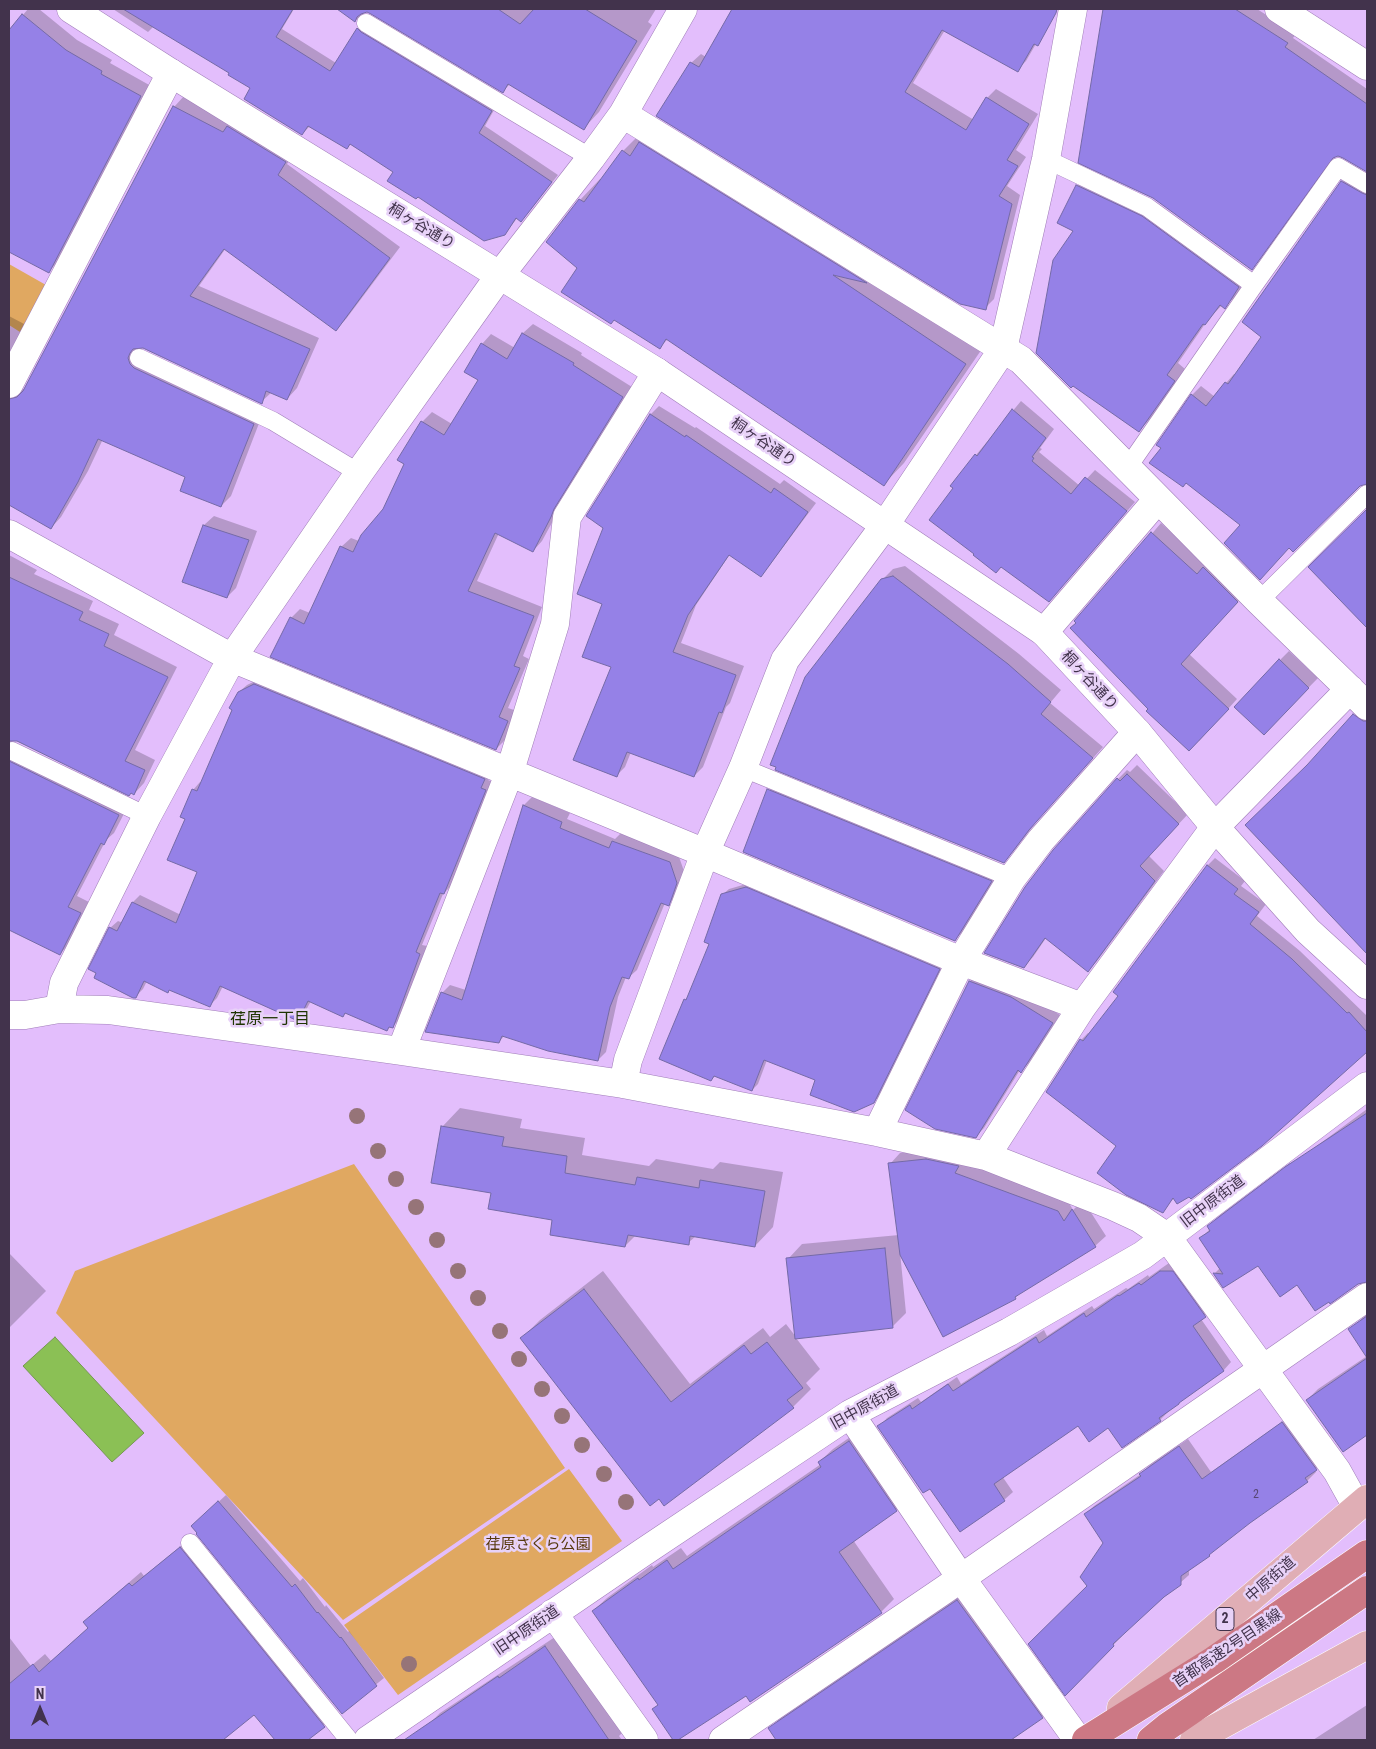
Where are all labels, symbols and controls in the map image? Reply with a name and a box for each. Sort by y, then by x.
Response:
street label: 桐ヶ谷通り [384,200,458,254]
street label: 桐ヶ谷通り [727,415,799,471]
street label: 桐ヶ谷通り [1057,647,1121,715]
district label: 荏原一丁目 [230,1010,310,1030]
street label: 旧中原街道 [1178,1172,1248,1232]
street label: 旧中原街道 [828,1382,902,1434]
house number: 2 [1253,1488,1259,1502]
park label: 荏原さくら公園 [486,1536,590,1554]
street label: 中原街道 [1242,1554,1300,1606]
street label: 旧中原街道 [491,1603,563,1659]
street label: 首都高速2号目黒線 [1170,1606,1286,1692]
road number: 2 [1216,1608,1234,1630]
north arrow [15,1684,65,1734]
text: N [36,1686,44,1702]

